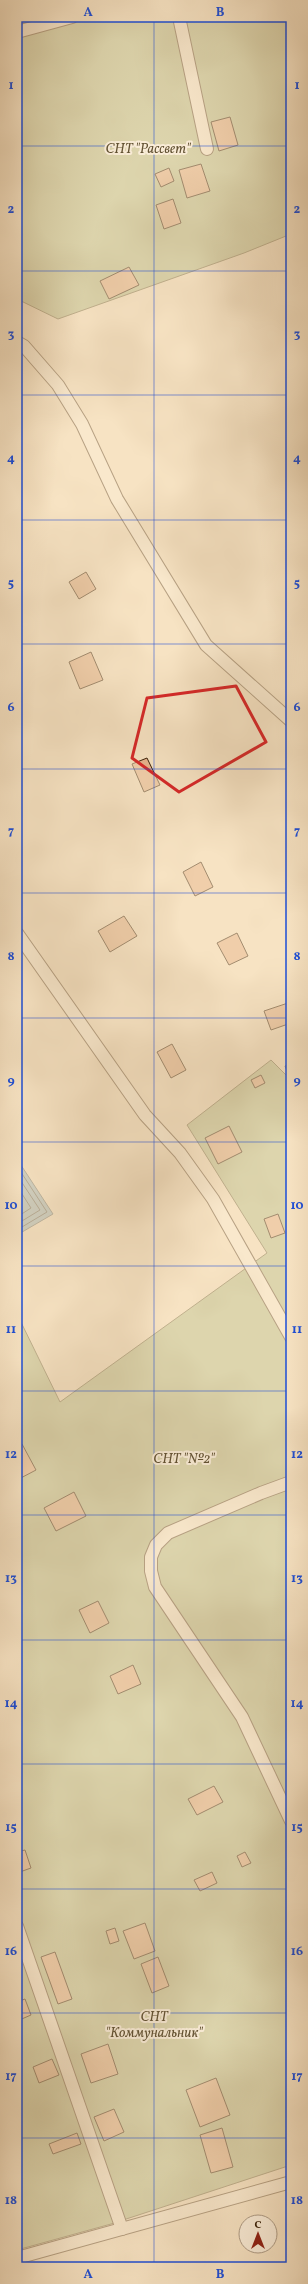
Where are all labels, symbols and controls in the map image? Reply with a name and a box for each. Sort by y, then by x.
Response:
text: A [83,4,93,22]
text: B [216,4,225,22]
text: 1 [8,77,14,95]
text: 1 [294,77,300,95]
park label: СНТ "Рассвет" [105,140,192,159]
text: 2 [8,201,15,219]
text: 2 [294,201,301,219]
text: 3 [8,326,15,344]
text: 3 [294,326,301,344]
text: 4 [7,450,15,468]
text: 4 [293,450,301,468]
text: 5 [8,575,14,593]
text: 5 [294,575,300,593]
text: 6 [7,699,15,717]
text: 6 [293,699,301,717]
text: 7 [8,823,14,841]
text: 7 [294,823,300,841]
text: 8 [7,948,15,966]
text: 8 [293,948,301,966]
text: 9 [7,1072,15,1090]
text: 9 [293,1072,301,1090]
text: 10 [4,1197,18,1215]
text: 10 [290,1197,304,1215]
text: 11 [6,1321,16,1339]
text: 11 [292,1321,302,1339]
text: 12 [5,1446,17,1464]
text: 12 [291,1446,303,1464]
park label: СНТ "№2" [153,1450,216,1469]
text: 13 [5,1570,17,1588]
text: 13 [291,1570,303,1588]
text: 14 [4,1695,18,1713]
text: 14 [290,1695,304,1713]
text: 15 [5,1819,17,1837]
text: 15 [291,1819,303,1837]
text: 16 [5,1943,17,1961]
text: 16 [291,1943,303,1961]
park label: СНТ "Коммунальник" [105,2008,204,2043]
text: 17 [5,2068,17,2086]
text: 17 [291,2068,303,2086]
text: 18 [5,2192,17,2210]
text: 18 [291,2192,303,2210]
north arrow [238,2214,278,2254]
text: С [254,2218,262,2233]
text: A [83,2266,93,2284]
text: B [216,2266,225,2284]

